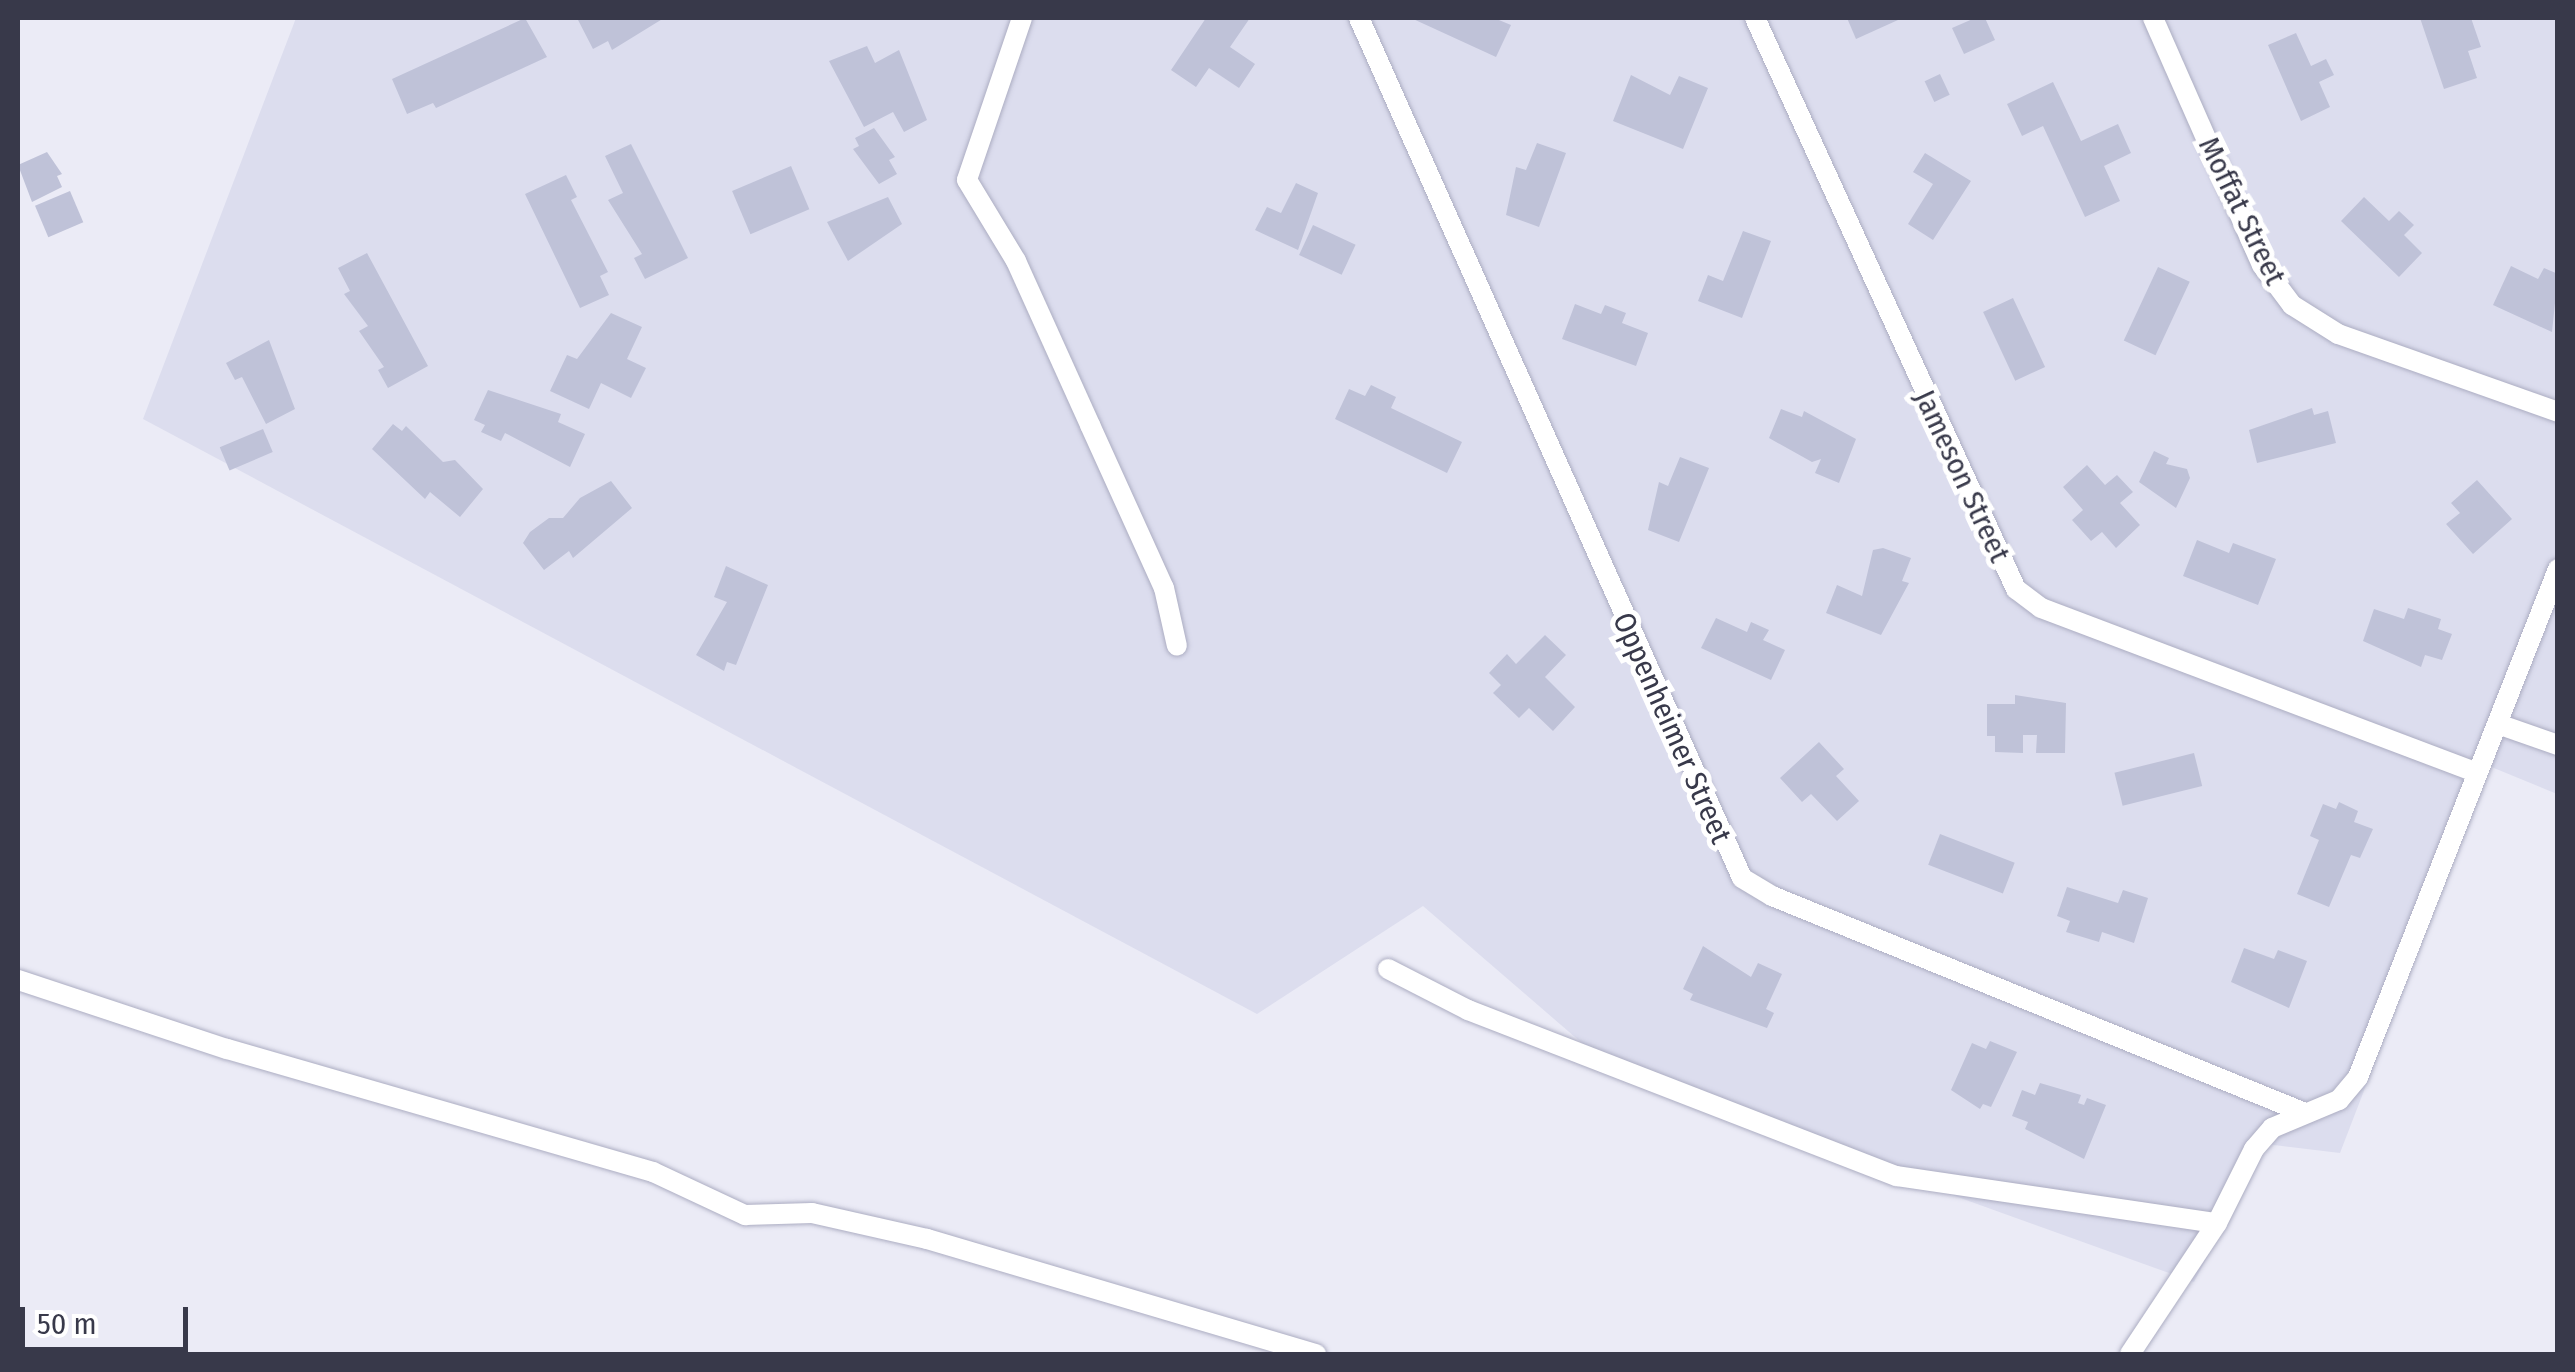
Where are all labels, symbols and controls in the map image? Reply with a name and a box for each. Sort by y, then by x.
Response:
street label: Moffat Street [2191,131,2293,291]
street label: Jameson Street [1906,384,2018,568]
street label: Oppenheimer Street [1605,607,1739,849]
scale bar [25,1287,192,1349]
text: 50 m [37,1306,97,1342]

